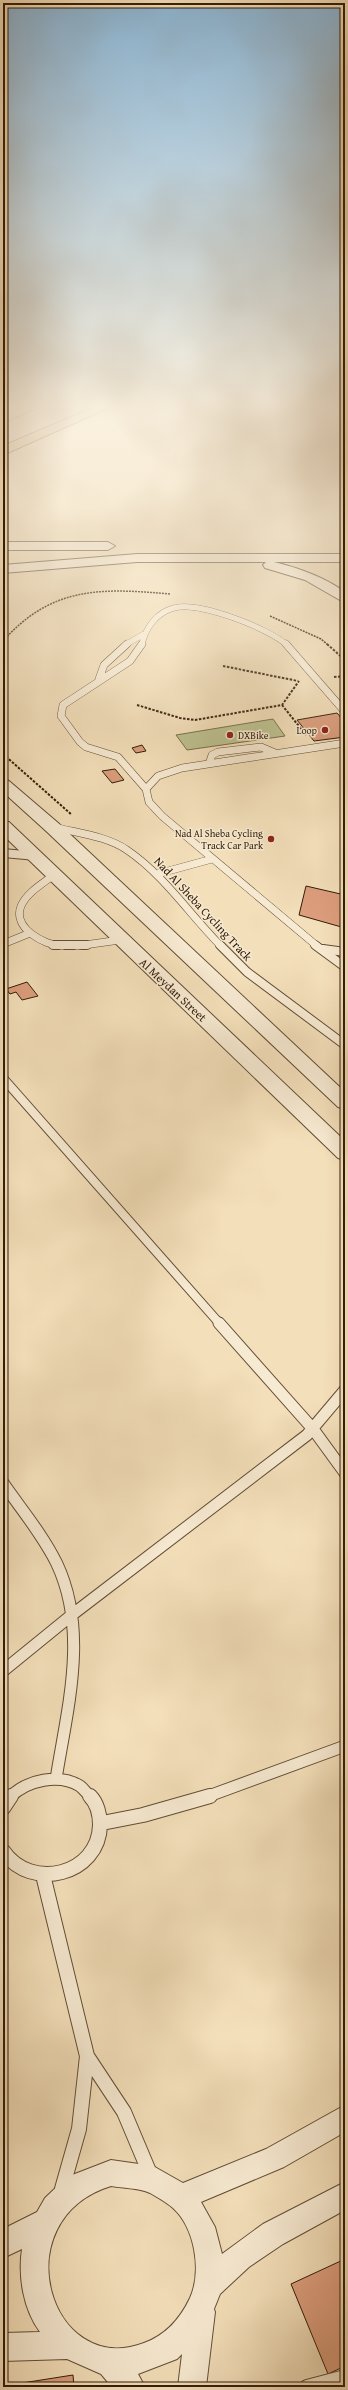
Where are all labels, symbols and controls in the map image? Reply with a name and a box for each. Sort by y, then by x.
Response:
place label: Loop [297,723,318,738]
marker: Loop [320,725,330,735]
place label: DXBike [238,728,269,743]
marker: DXBike [225,730,235,740]
place label: Nad Al Sheba Cycling Track Car Park [175,826,264,853]
marker: Nad Al Sheba Cycling Track Car Park [266,834,276,844]
street label: Nad Al Sheba Cycling Track [151,853,257,965]
street label: Al Meydan Street [136,954,211,1026]

